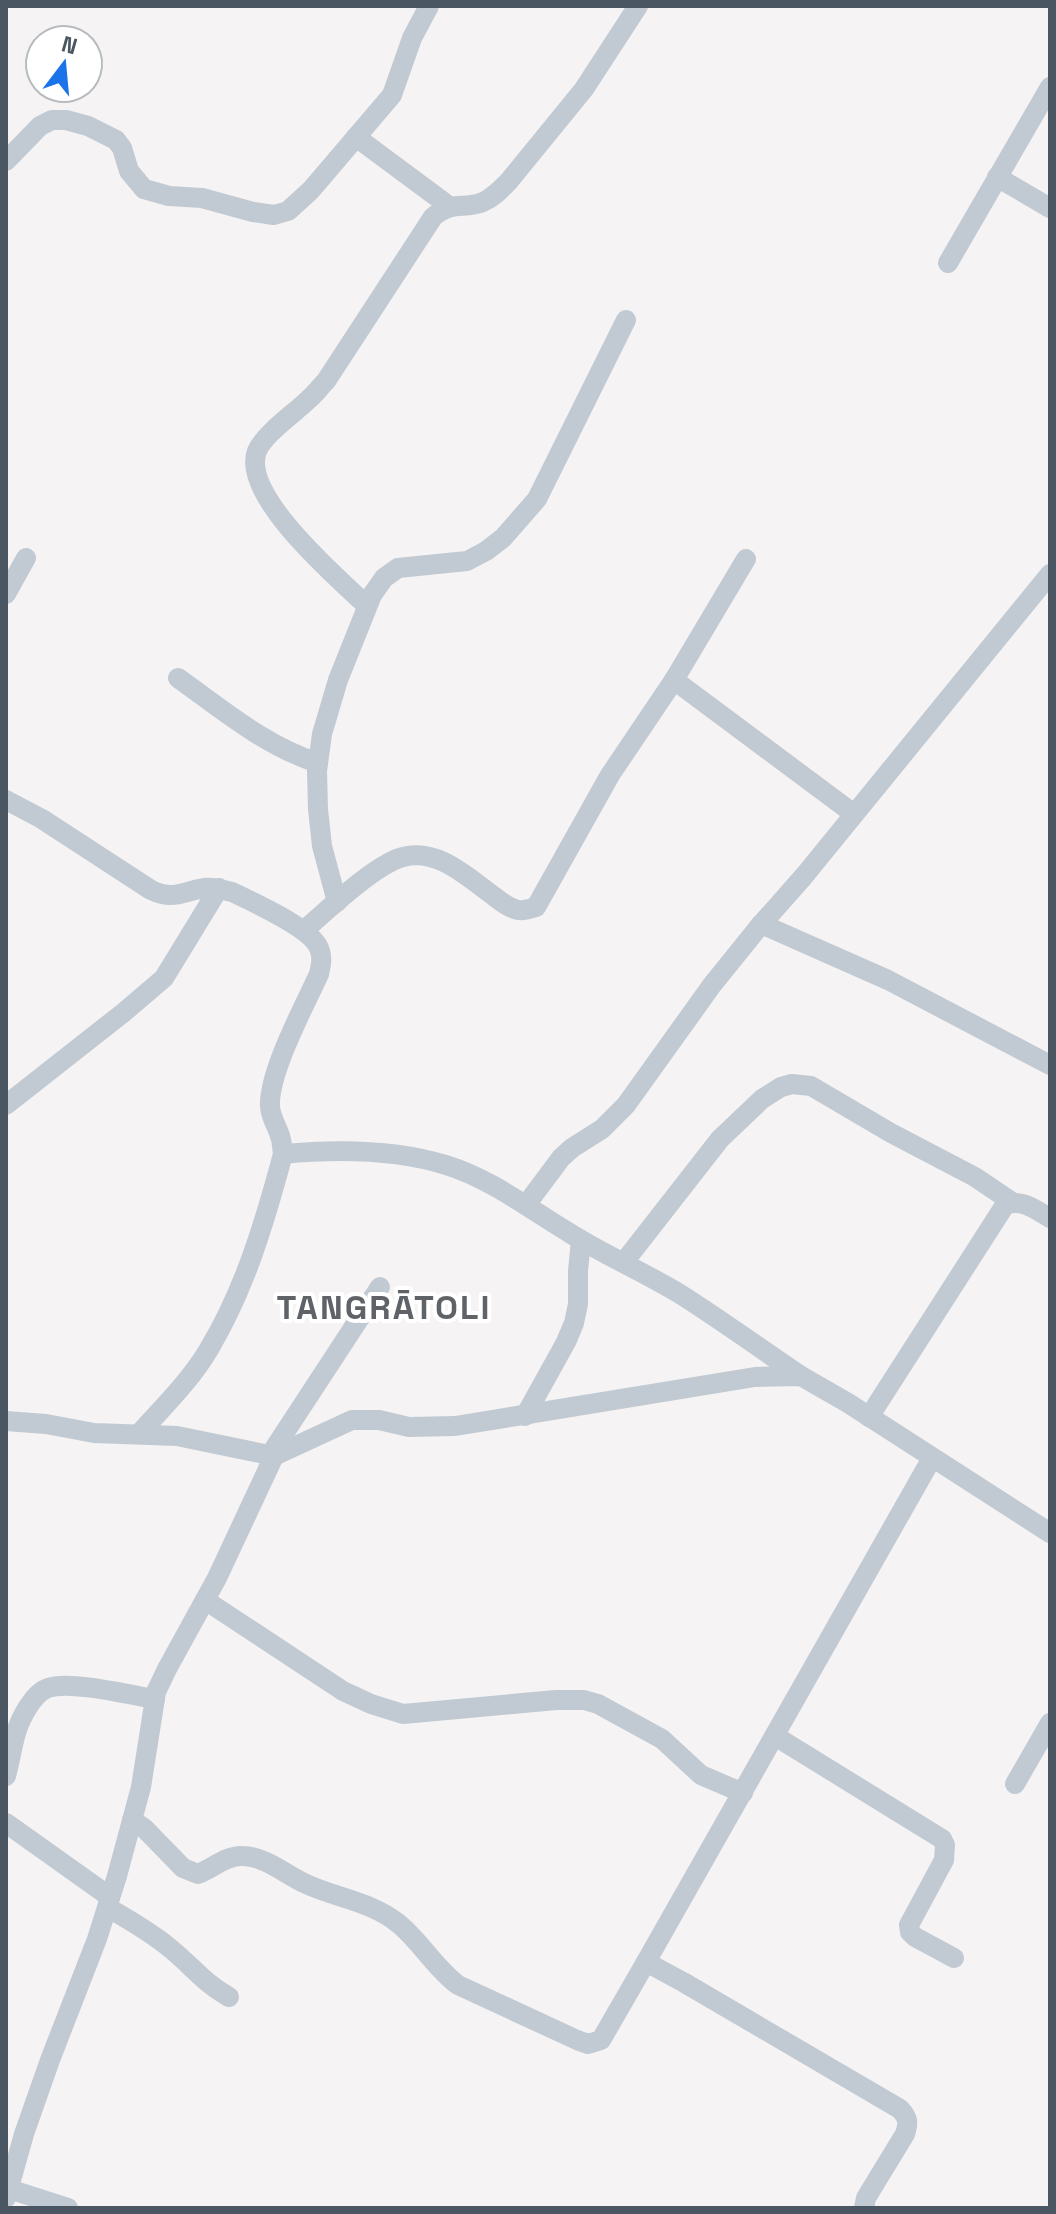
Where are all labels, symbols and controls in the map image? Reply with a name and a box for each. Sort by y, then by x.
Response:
north arrow [24,24,104,104]
text: N [59,29,80,60]
district label: TANGRĀTOLI [277,1286,491,1329]

